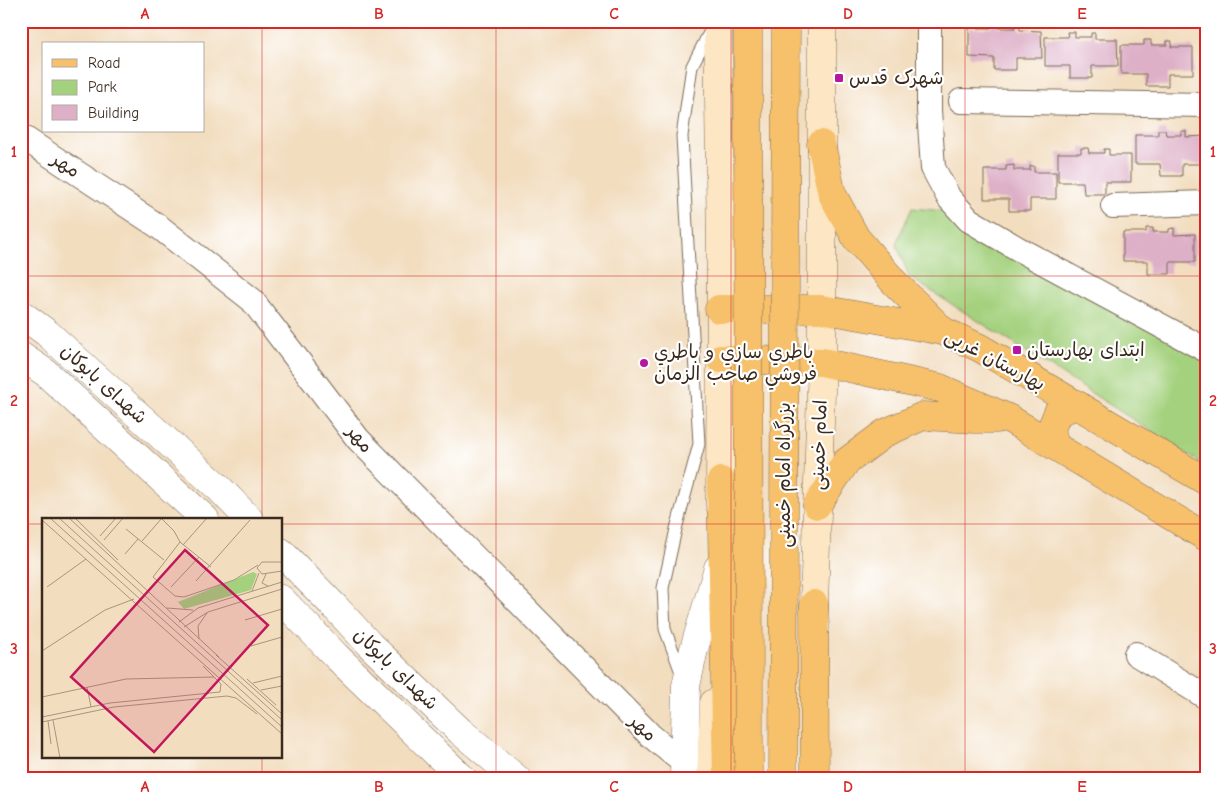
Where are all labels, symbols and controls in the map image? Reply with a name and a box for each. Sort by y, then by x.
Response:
text: A [141,5,150,23]
text: B [374,5,384,23]
text: C [609,5,619,23]
text: D [843,5,853,23]
text: E [1077,5,1087,23]
legend [42,42,205,132]
text: Road [88,54,120,72]
place label: شهرک قدس [849,67,943,89]
marker: شهرک قدس [833,72,845,84]
text: Park [88,78,117,96]
text: Building [88,104,139,122]
text: 1 [11,143,17,161]
text: 1 [1210,143,1216,161]
street label: مهر [46,147,84,182]
street label: بهارستان غربی [941,324,1049,396]
place label: ابتدای بهارستان [1027,339,1145,361]
street label: شهدای بابوکان [56,340,152,428]
place label: باطري سازي و باطري فروشي صاحب الزمان [654,341,817,390]
marker: ابتدای بهارستان [1011,344,1023,356]
marker: باطري سازي و باطري فروشي صاحب الزمان [638,357,650,369]
text: 2 [10,392,18,410]
text: 2 [1209,392,1217,410]
street label: امام خمینی [806,399,835,491]
street label: بزرگراه امام خمینی [773,402,798,548]
street label: مهر [341,419,378,457]
inset map [42,518,282,758]
street label: شهدای بابوکان [349,623,443,715]
text: 3 [10,640,18,658]
text: 3 [1209,640,1217,658]
street label: مهر [623,709,661,746]
text: A [141,778,150,796]
text: B [374,778,384,796]
text: C [609,778,619,796]
text: D [843,778,853,796]
text: E [1077,778,1087,796]

